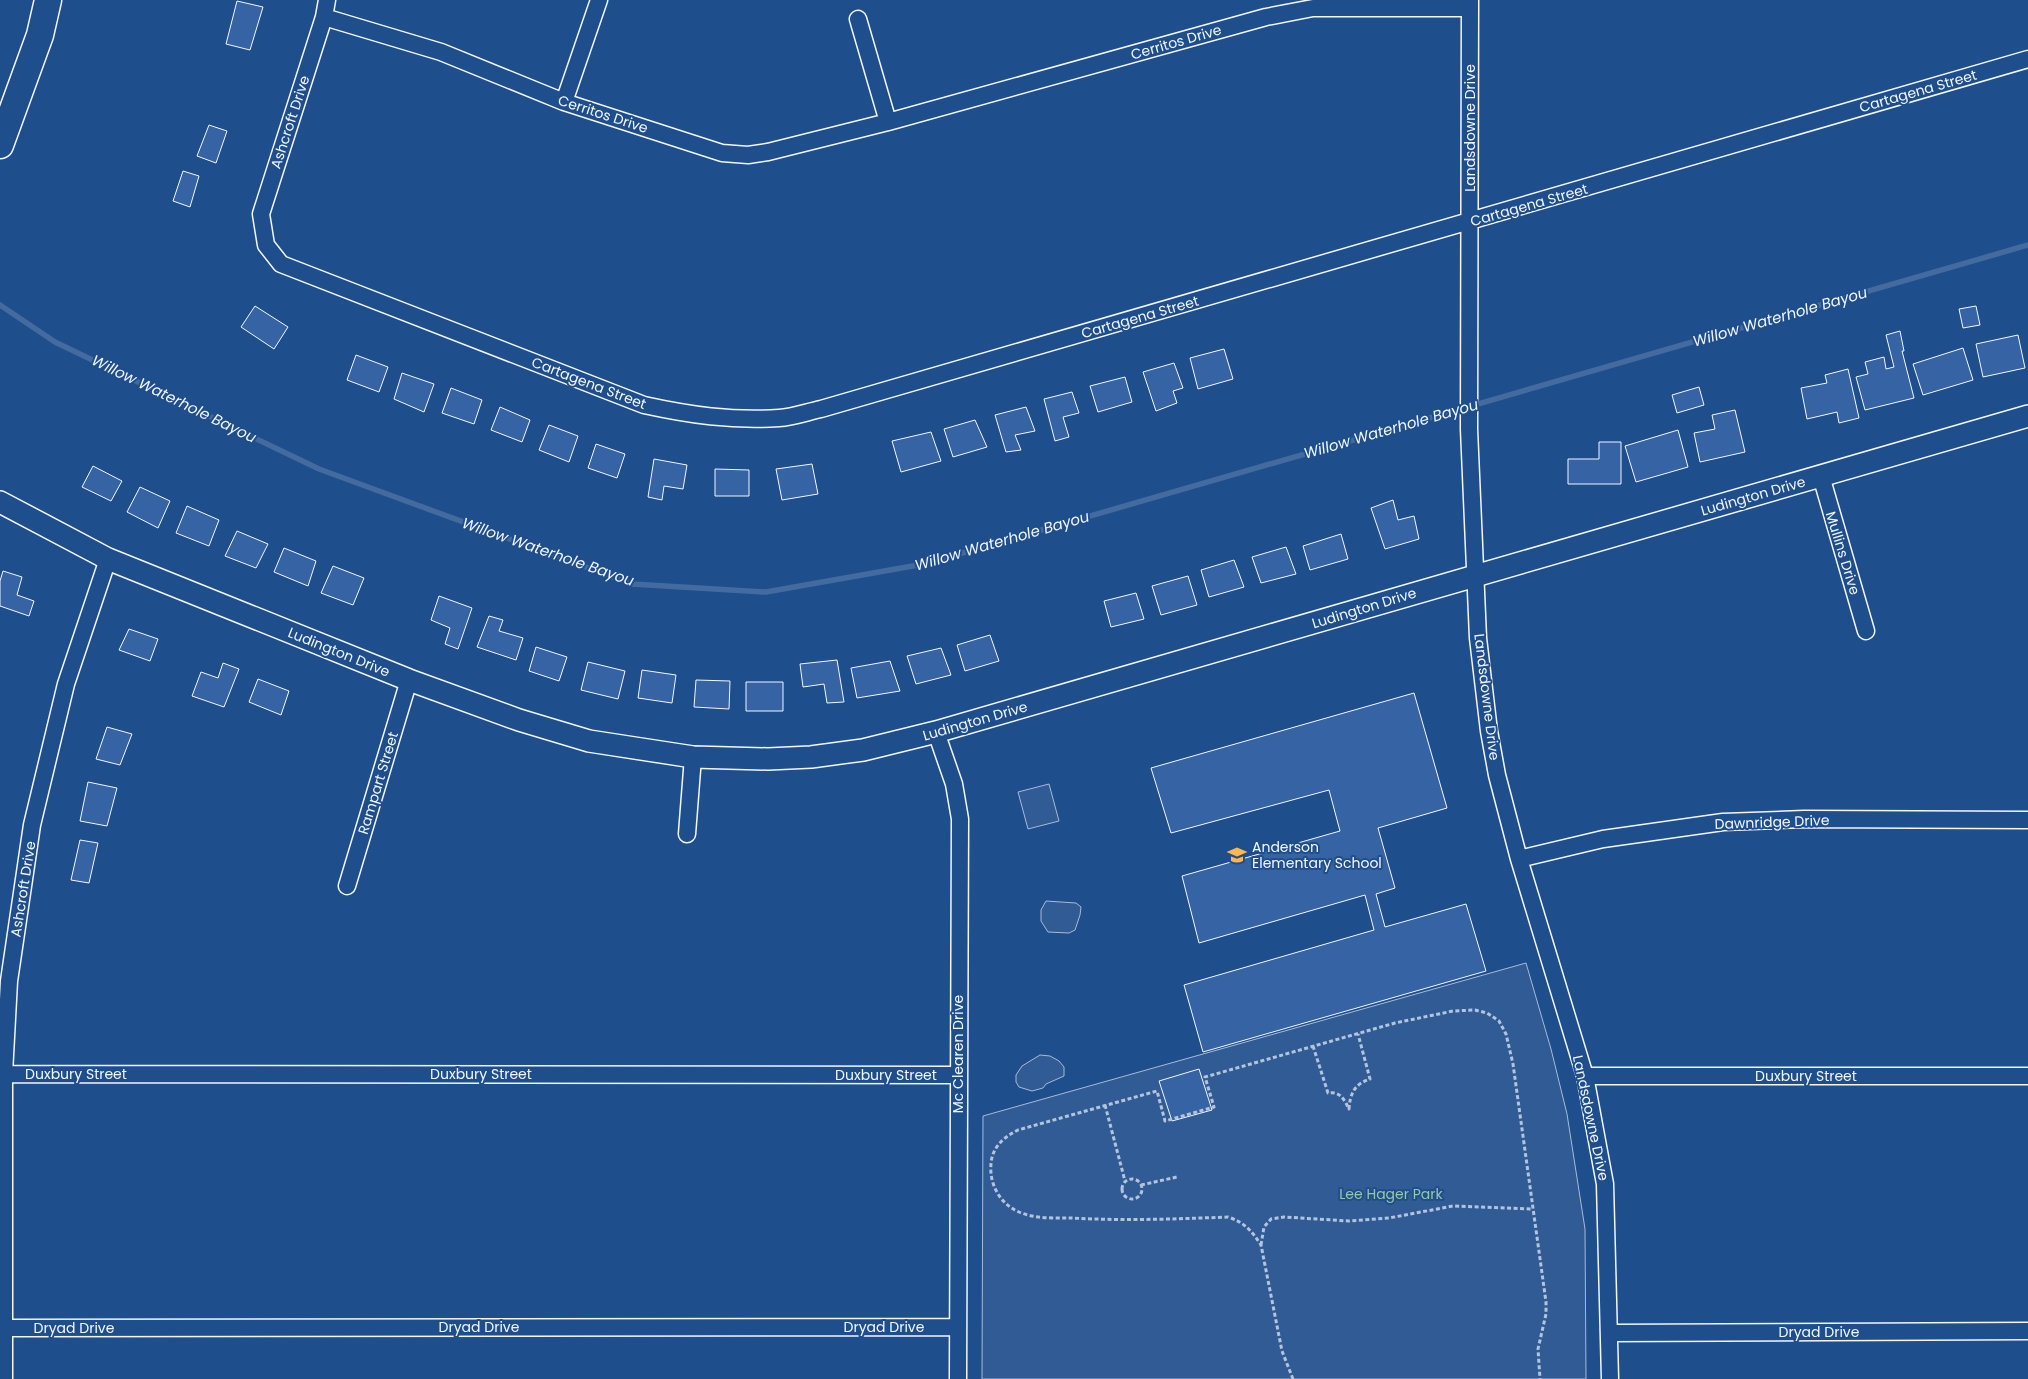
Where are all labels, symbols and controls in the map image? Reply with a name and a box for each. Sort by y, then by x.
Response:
street label: Cerritos Drive [1128,19,1224,65]
street label: Landsdowne Drive [1460,64,1480,192]
street label: Cartagena Street [1857,65,1979,117]
street label: Ashcroft Drive [266,73,315,171]
street label: Cerritos Drive [555,90,651,138]
street label: Cartagena Street [1468,179,1590,231]
water label: Willow Waterhole Bayou [1690,281,1870,352]
street label: Cartagena Street [1079,291,1201,343]
water label: Willow Waterhole Bayou [88,349,260,448]
street label: Cartagena Street [529,352,649,414]
water label: Willow Waterhole Bayou [1301,393,1481,464]
street label: Ludington Drive [1698,471,1808,521]
water label: Willow Waterhole Bayou [912,505,1092,576]
street label: Mullins Drive [1821,509,1865,598]
water label: Willow Waterhole Bayou [459,512,637,591]
street label: Ludington Drive [1309,583,1419,633]
street label: Ludington Drive [285,622,393,682]
street label: Landsdowne Drive [1469,632,1505,762]
street label: Ludington Drive [920,696,1030,746]
street label: Rampart Street [353,729,403,837]
street label: Dawnridge Drive [1714,810,1830,834]
place label: Anderson Elementary School [1252,837,1382,873]
street label: Ashcroft Drive [6,839,41,938]
school or university icon: Anderson Elementary School [1226,844,1248,866]
street label: Mc Clearen Drive [948,994,968,1113]
street label: Landsdowne Drive [1568,1054,1614,1183]
street label: Duxbury Street [25,1064,127,1084]
street label: Duxbury Street [430,1064,532,1084]
street label: Duxbury Street [835,1065,937,1085]
street label: Duxbury Street [1755,1066,1857,1086]
park label: Lee Hager Park [1339,1184,1443,1204]
street label: Dryad Drive [439,1317,520,1337]
street label: Dryad Drive [844,1317,925,1337]
street label: Dryad Drive [34,1318,115,1338]
street label: Dryad Drive [1779,1322,1860,1342]

